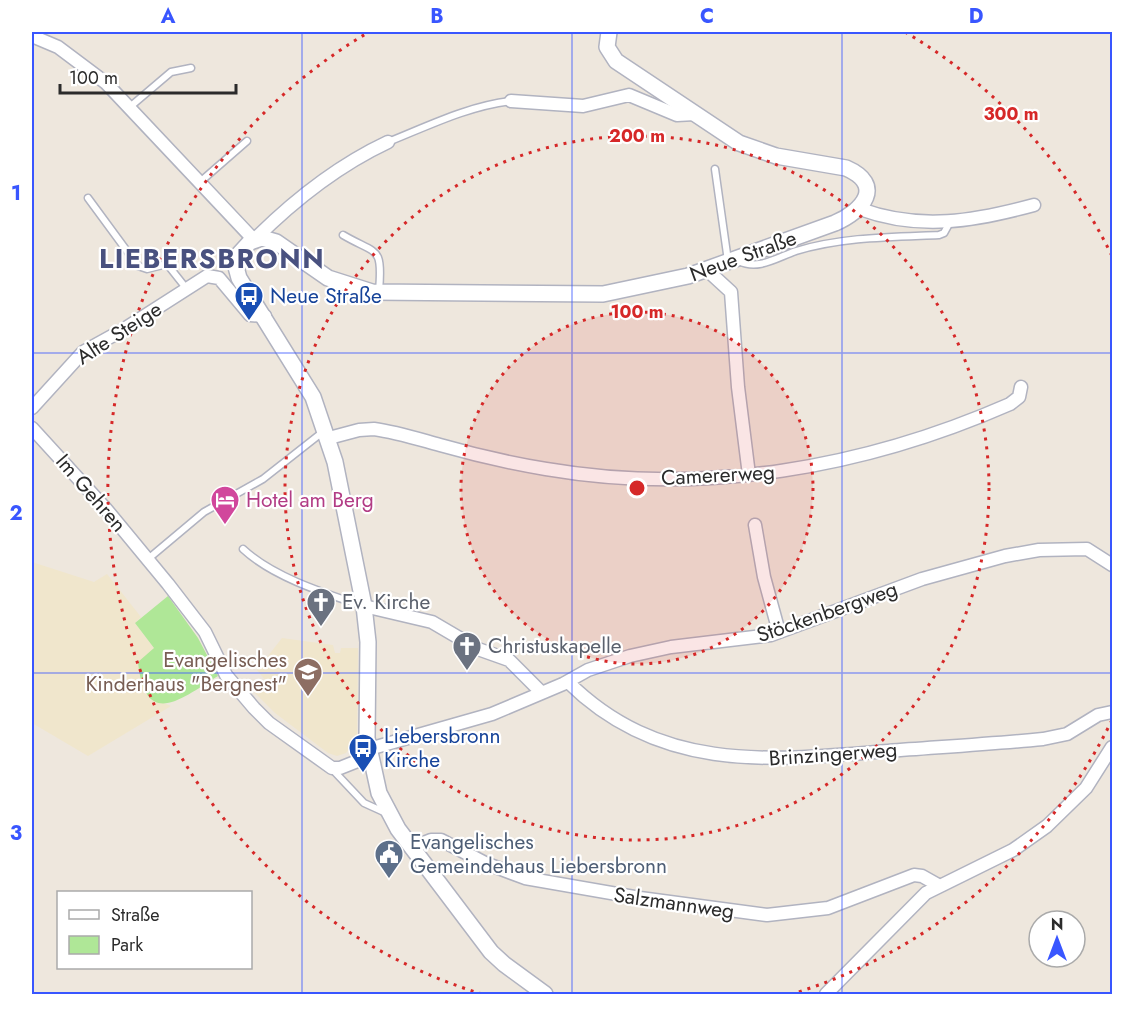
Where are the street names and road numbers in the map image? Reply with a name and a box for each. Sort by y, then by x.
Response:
street label: Neue Straße [685,223,801,289]
street label: Alte Steige [70,294,168,372]
street label: Im Gehren [49,447,133,539]
street label: Camererweg [660,457,776,493]
street label: Stöckenbergweg [753,574,901,650]
street label: Brinzingerweg [768,735,898,773]
street label: Salzmannweg [612,880,736,926]

